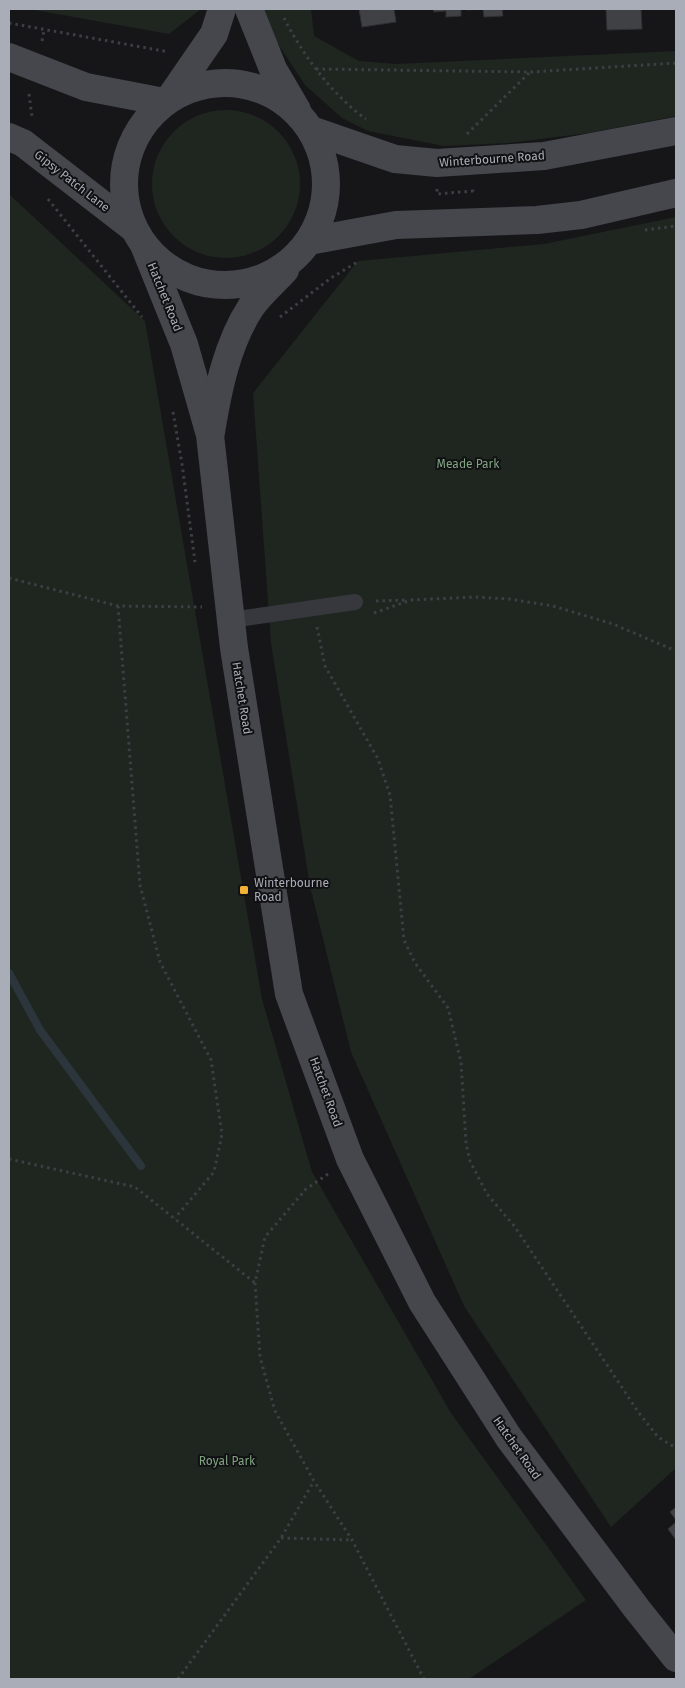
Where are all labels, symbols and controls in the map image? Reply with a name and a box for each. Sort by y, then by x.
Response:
street label: Gipsy Patch Lane [32,147,112,215]
street label: Winterbourne Road [439,148,545,170]
street label: Hatchet Road [145,260,185,334]
park label: Meade Park [437,457,500,471]
street label: Hatchet Road [229,661,255,735]
place label: Winterbourne Road [254,876,329,904]
marker: Winterbourne Road [238,884,250,896]
street label: Hatchet Road [307,1055,345,1129]
street label: Hatchet Road [490,1414,544,1482]
park label: Royal Park [199,1454,256,1468]

